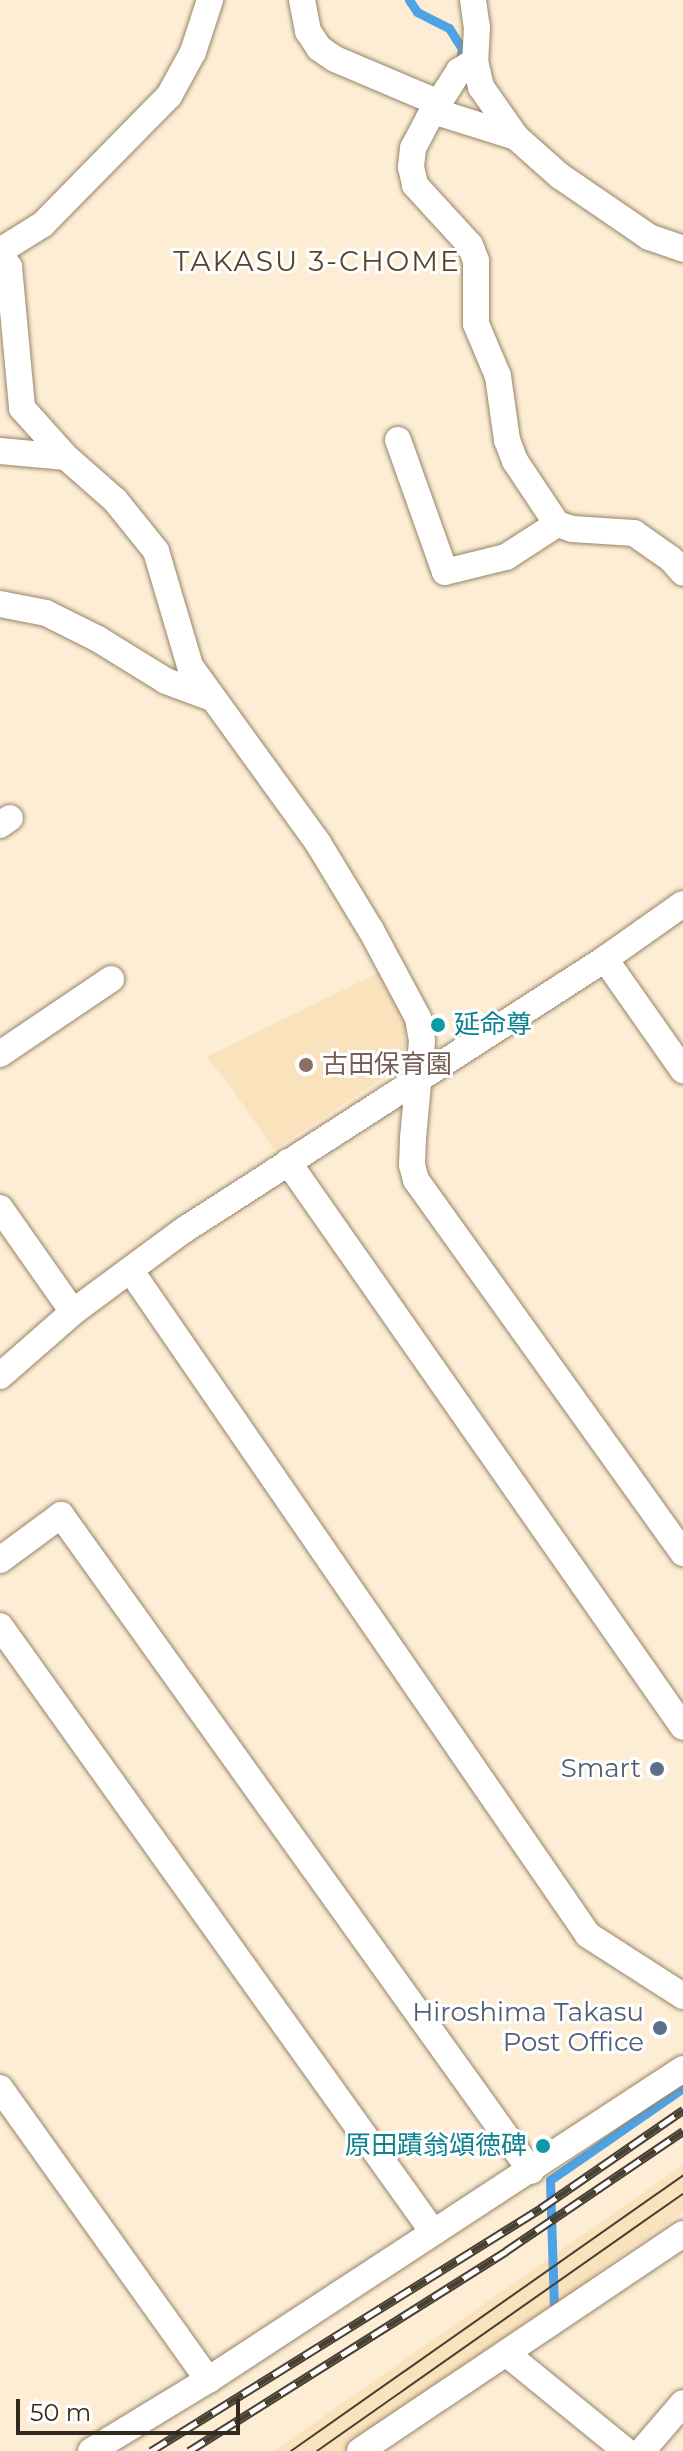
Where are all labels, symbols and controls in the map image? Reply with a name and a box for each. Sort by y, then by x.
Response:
district label: TAKASU 3-CHOME [173,244,461,278]
place label: 延命尊 [454,1009,532,1041]
marker: 延命尊 [429,1016,447,1034]
place label: 古田保育園 [322,1049,452,1081]
marker: 古田保育園 [297,1056,315,1074]
place label: Smart [561,1753,641,1785]
marker: Smart [648,1760,666,1778]
place label: Hiroshima Takasu Post Office [412,1997,644,2058]
marker: Hiroshima Takasu Post Office [651,2019,669,2037]
place label: 原田蹟翁頌徳碑 [345,2130,527,2162]
marker: 原田蹟翁頌徳碑 [534,2137,552,2155]
scale bar [20,2383,244,2433]
text: 50 m [30,2398,91,2427]

